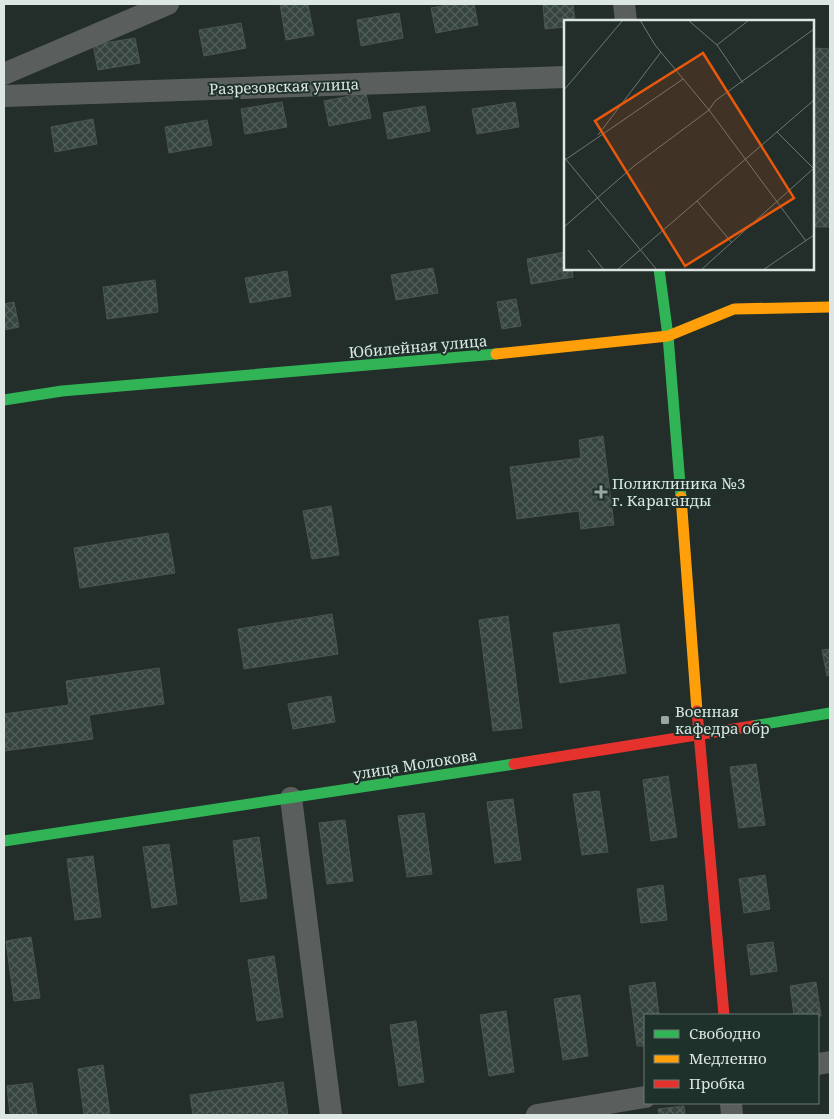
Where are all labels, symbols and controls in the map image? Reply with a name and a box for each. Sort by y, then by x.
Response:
inset map [564,20,814,270]
street label: Разрезовская улица [209,73,359,99]
street label: Юбилейная улица [348,330,488,362]
place label: Поликлиника №3 г. Караганды [612,473,745,510]
marker: Поликлиника №3 г. Караганды [594,485,608,499]
place label: Военная кафедра обр [675,701,770,738]
marker: Военная кафедра обр [659,714,671,726]
street label: улица Молокова [351,744,479,784]
legend [644,1014,819,1104]
text: Свободно [689,1023,761,1043]
text: Медленно [689,1048,767,1068]
text: Пробка [689,1073,745,1093]

